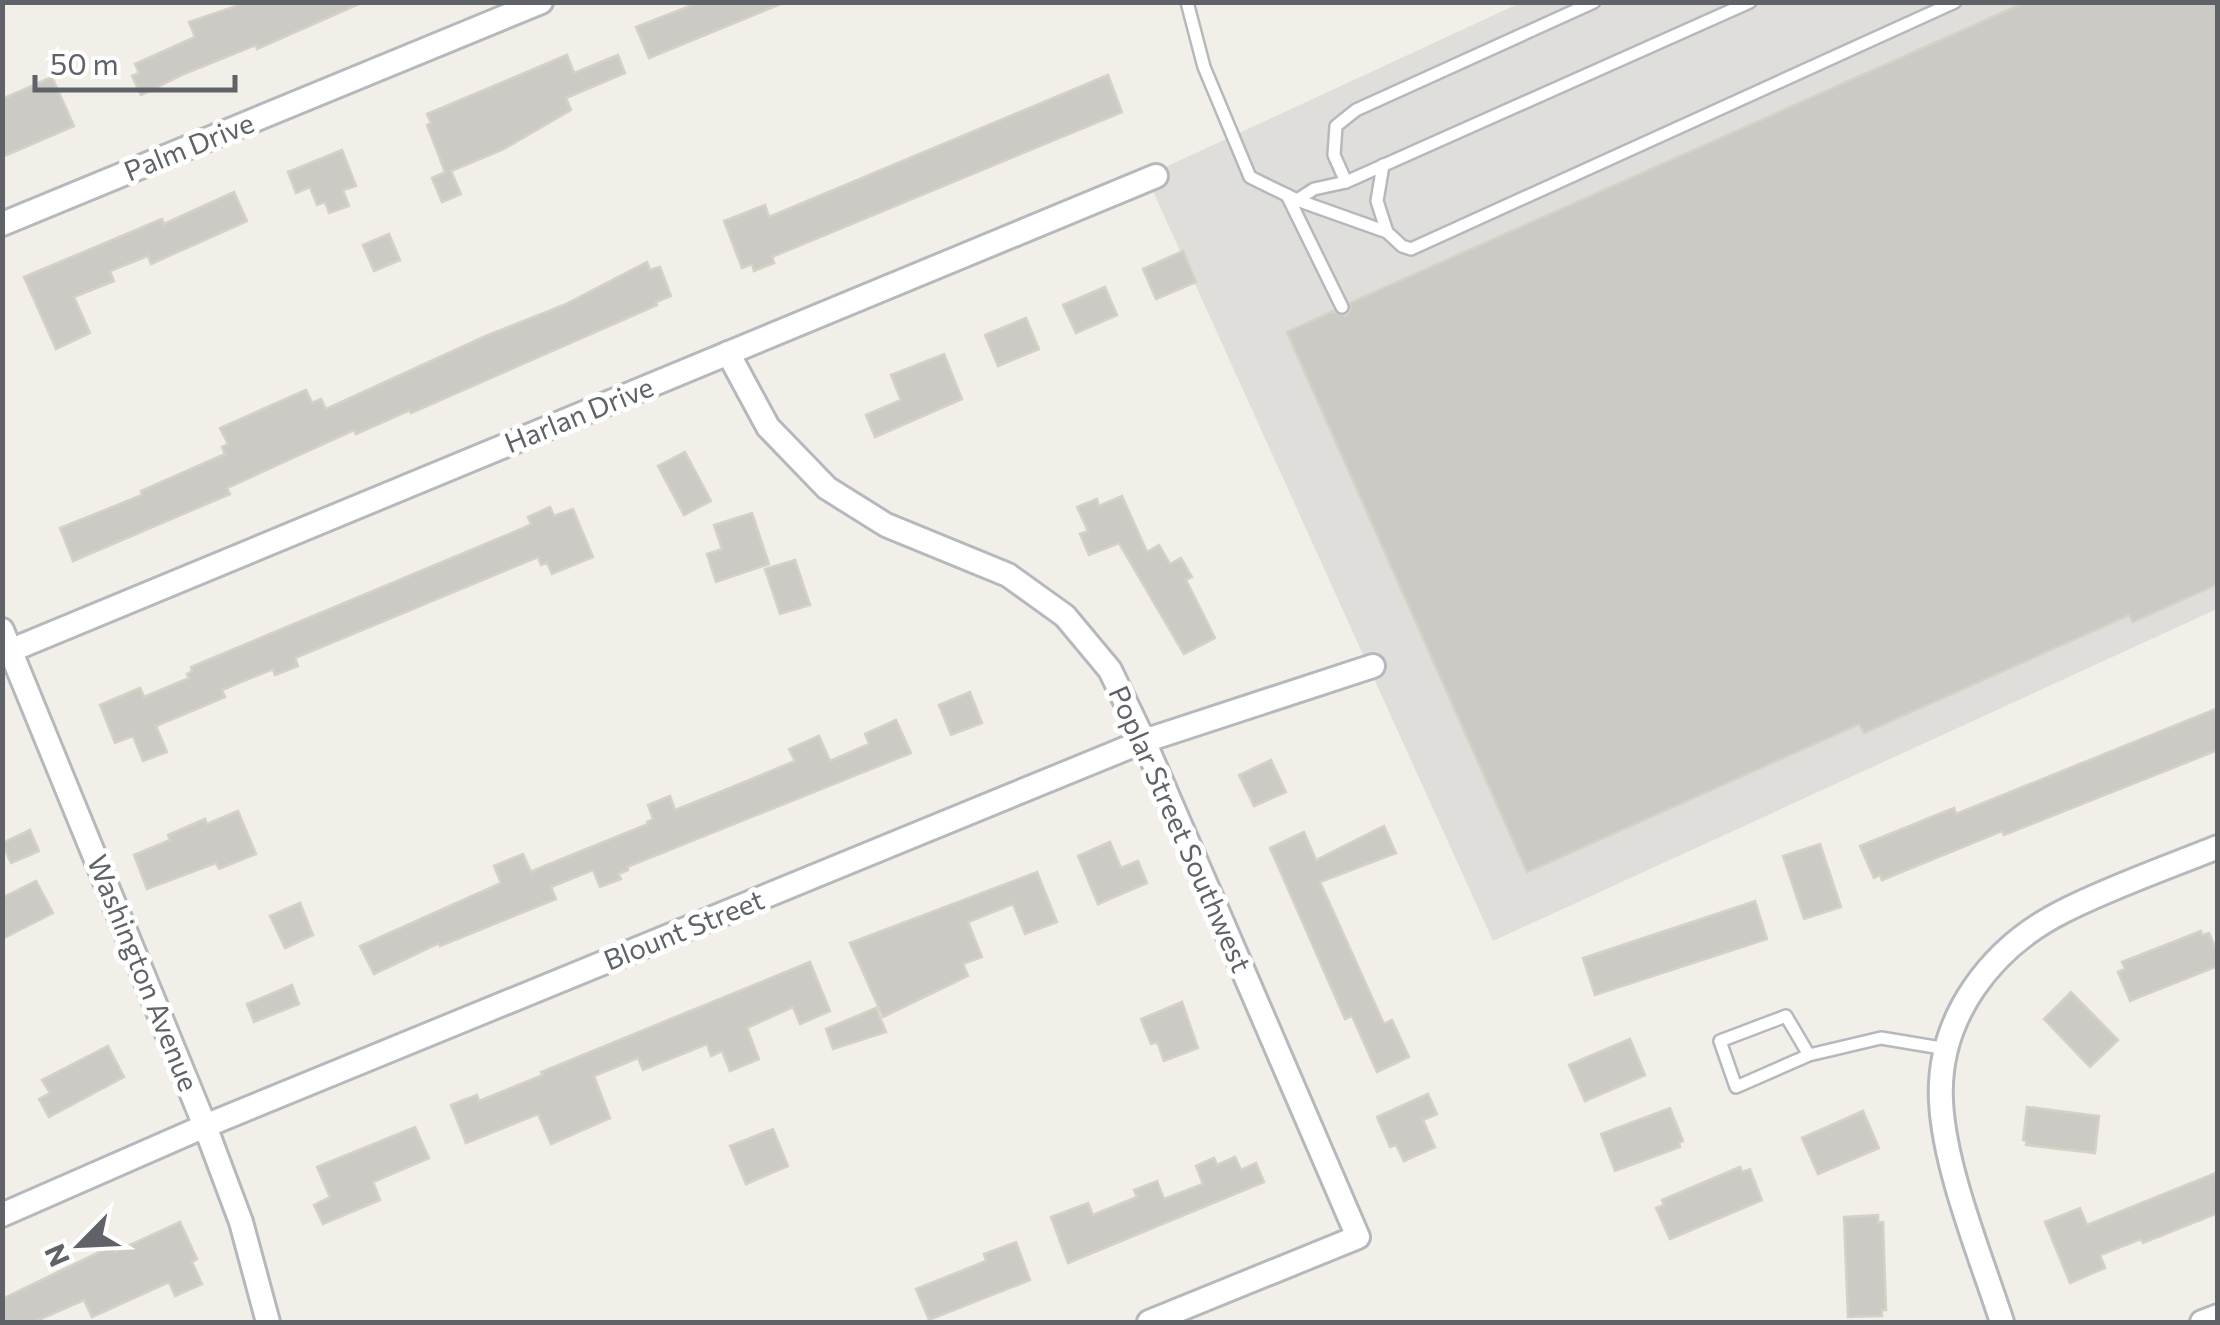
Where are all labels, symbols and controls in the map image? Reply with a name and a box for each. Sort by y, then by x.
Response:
scale bar [35,30,235,92]
text: 50 m [50,44,119,81]
street label: Palm Drive [119,105,258,187]
street label: Harlan Drive [499,369,658,459]
street label: Poplar Street Southwest [1102,680,1259,977]
street label: Washington Avenue [81,850,207,1096]
street label: Blount Street [599,882,769,977]
north arrow [30,1195,130,1295]
text: N [36,1239,76,1272]

